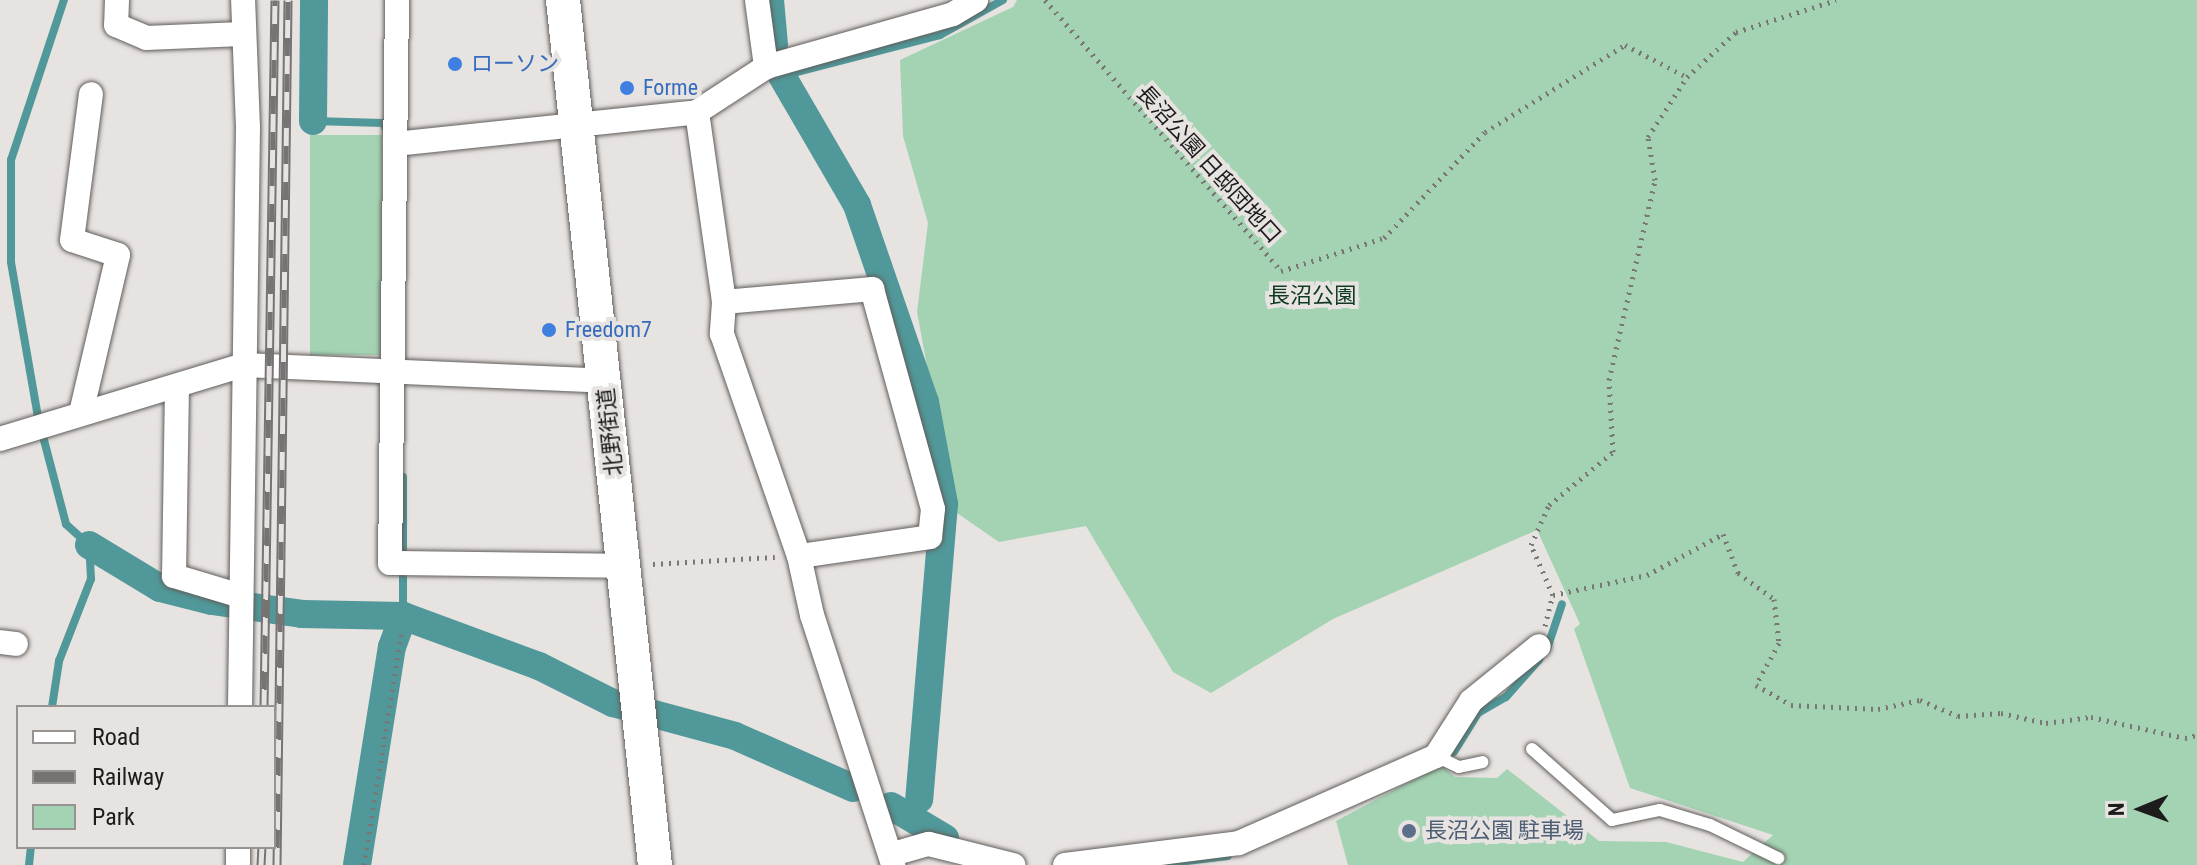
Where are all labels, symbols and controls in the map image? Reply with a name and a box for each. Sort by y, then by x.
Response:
place label: ローソン [471,51,559,77]
marker: ローソン [446,55,464,73]
place label: Forme [643,75,698,101]
marker: Forme [618,79,636,97]
street label: 長沼公園 日邸団地口 [1131,80,1287,248]
park label: 長沼公園 [1268,283,1356,309]
place label: Freedom7 [565,317,652,343]
marker: Freedom7 [540,321,558,339]
street label: 北野街道 [592,387,628,477]
legend [16,705,276,849]
text: Road [92,723,140,751]
text: Railway [92,763,164,791]
north arrow [2101,769,2181,849]
text: N [2104,802,2129,816]
text: Park [92,803,135,831]
place label: 長沼公園 駐車場 [1425,818,1584,844]
marker: 長沼公園 駐車場 [1400,822,1418,840]

